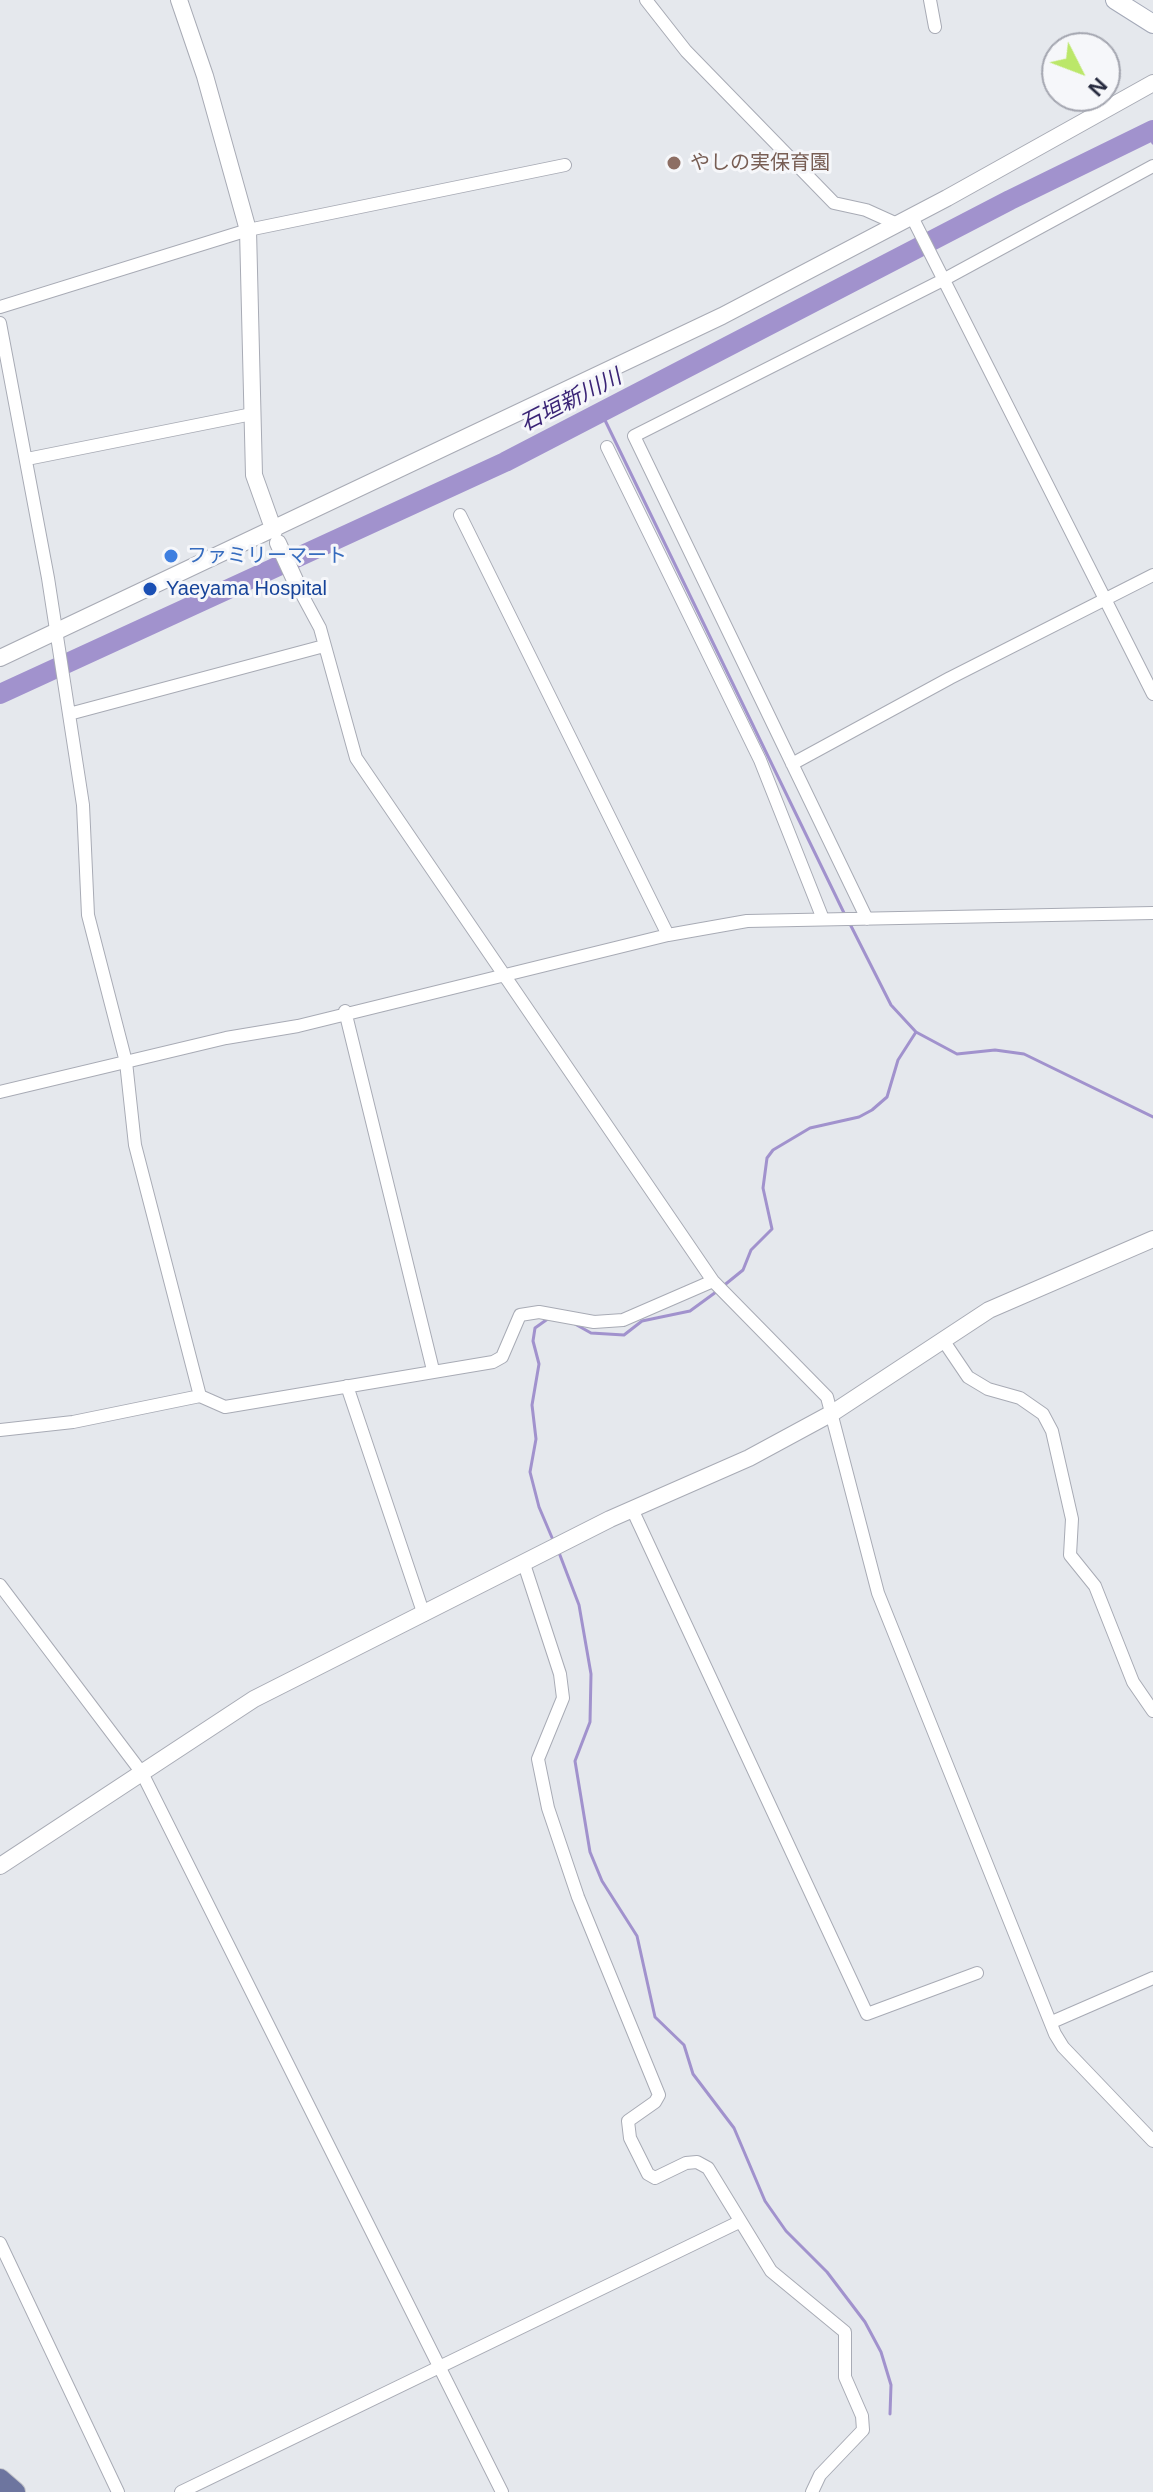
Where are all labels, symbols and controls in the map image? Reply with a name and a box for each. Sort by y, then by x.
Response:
north arrow [1041,32,1121,112]
text: N [1083,73,1112,101]
place label: やしの実保育園 [690,151,830,175]
marker: やしの実保育園 [665,154,683,172]
water label: 石垣新川川 [516,364,626,438]
place label: ファミリーマート [187,544,347,568]
marker: ファミリーマート [162,547,180,565]
place label: Yaeyama Hospital [166,577,327,601]
marker: Yaeyama Hospital [141,580,159,598]

